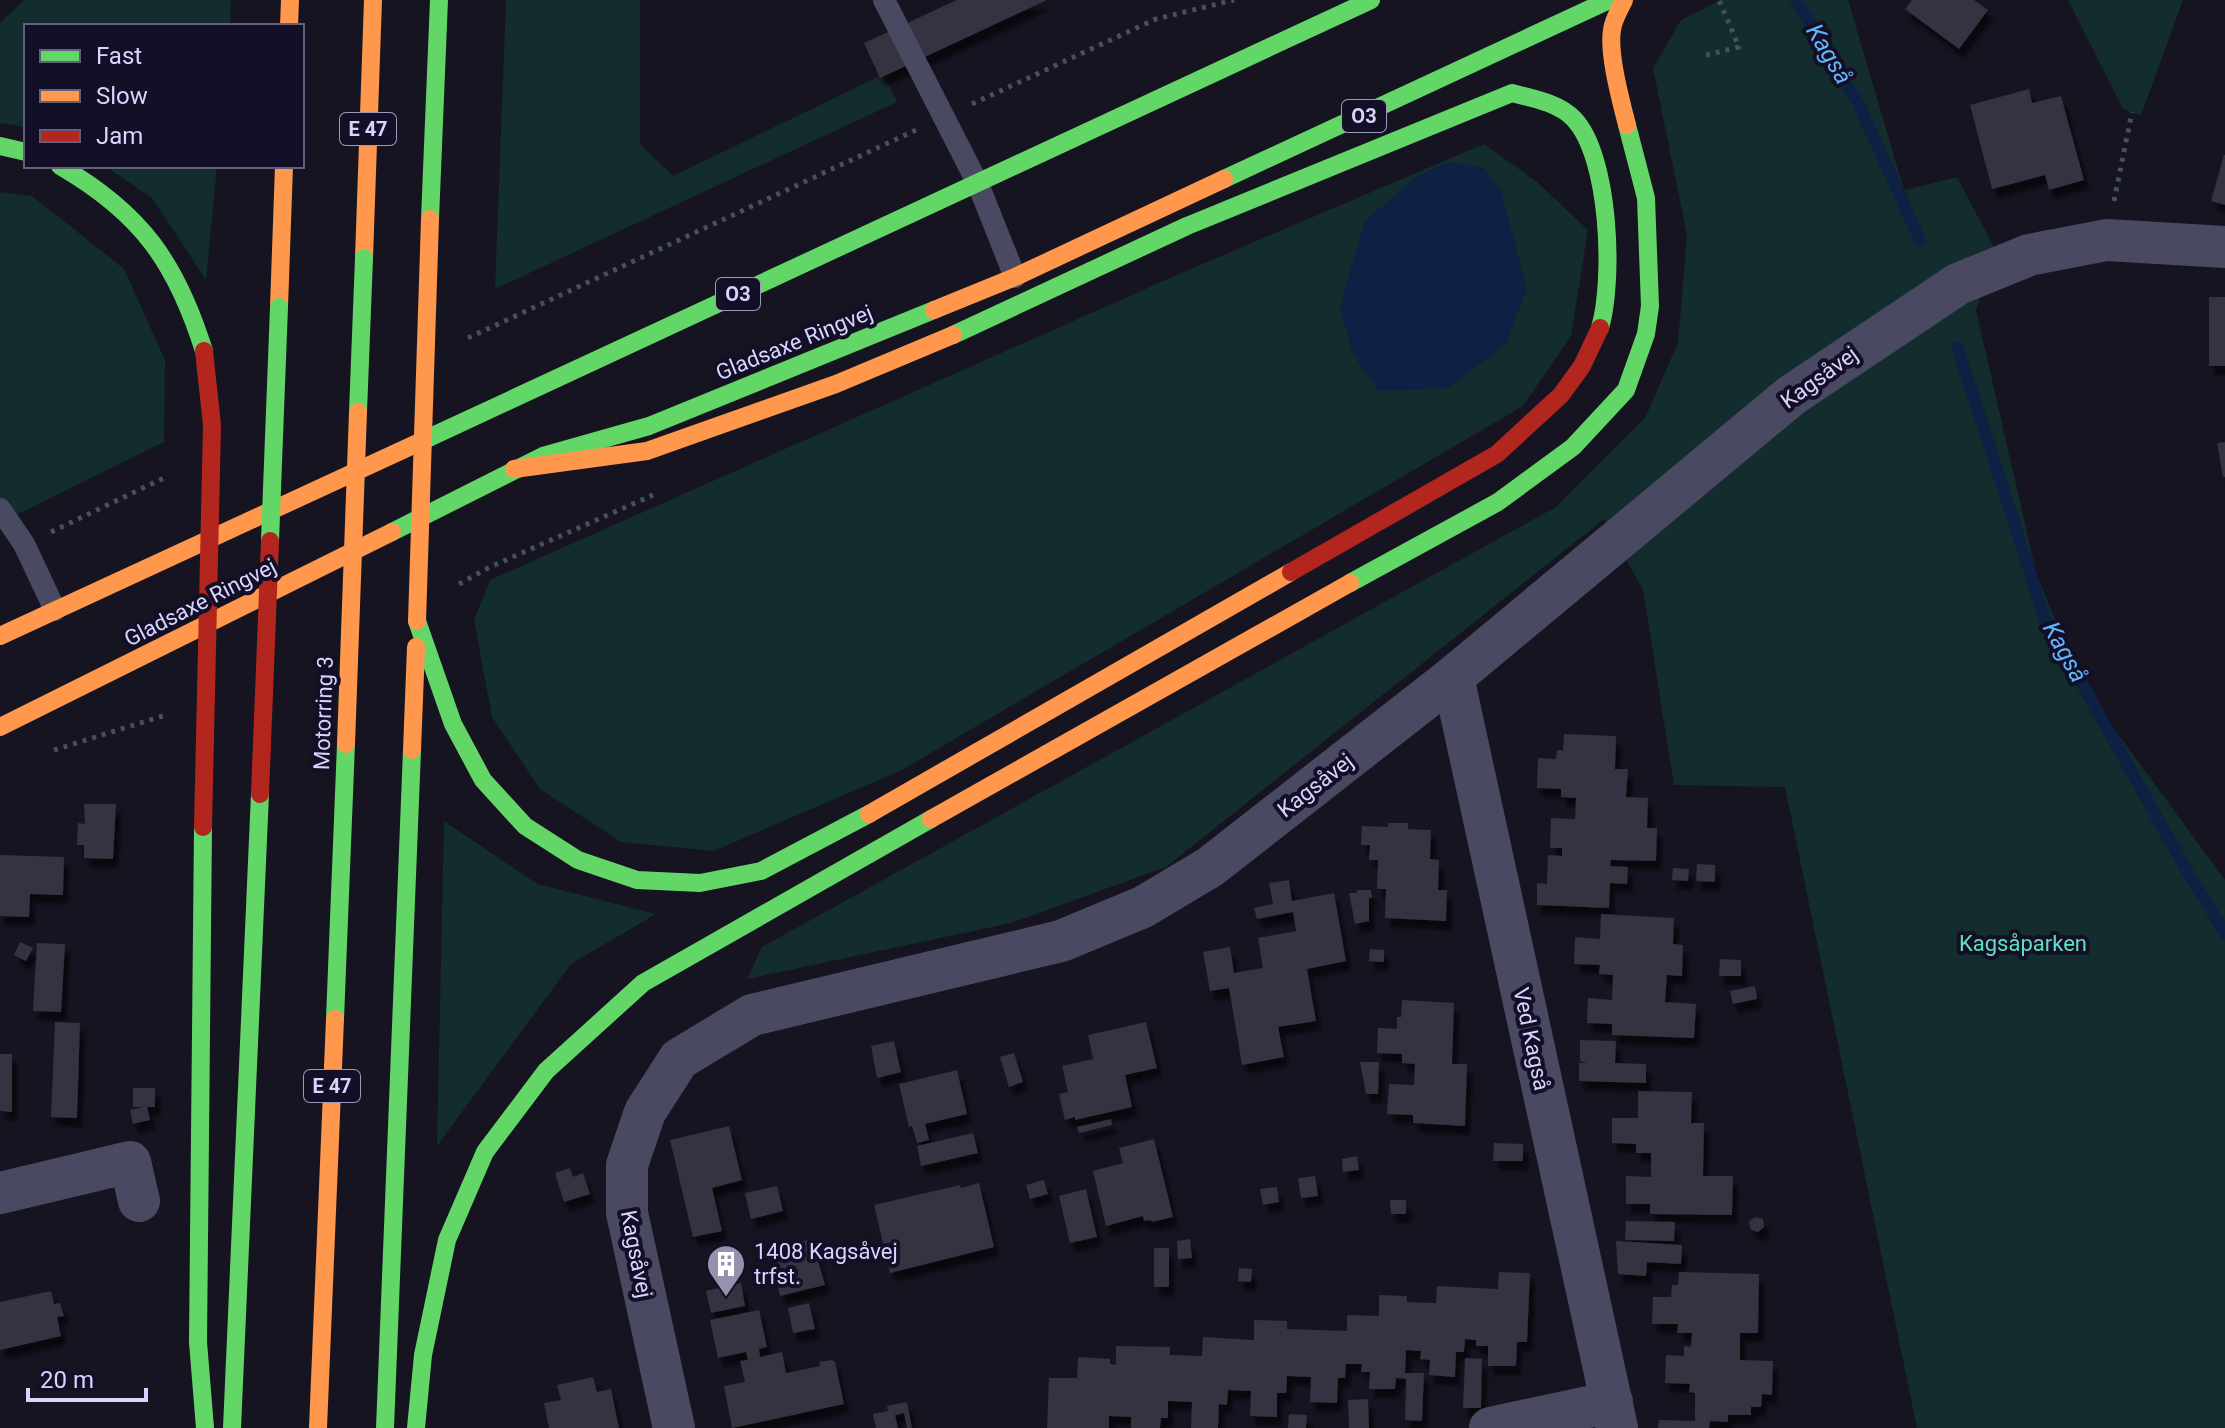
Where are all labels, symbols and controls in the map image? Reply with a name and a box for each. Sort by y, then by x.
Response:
water label: Kagså [1800,19,1858,89]
legend [24,24,304,168]
text: Fast [96,42,142,70]
text: Slow [96,82,148,110]
road number: O3 [1342,100,1386,132]
road number: E 47 [340,113,396,145]
text: Jam [96,122,143,150]
road number: O3 [716,278,760,310]
street label: Gladsaxe Ringvej [712,300,876,385]
street label: Kagsåvej [1776,341,1863,414]
street label: Gladsaxe Ringvej [120,553,280,651]
water label: Kagså [2037,617,2093,687]
street label: Motorring 3 [309,656,338,770]
street label: Kagsåvej [1273,748,1358,823]
park label: Kagsåparken [1959,931,2087,956]
street label: Ved Kagså [1508,985,1555,1093]
road number: E 47 [304,1070,360,1102]
street label: Kagsåvej [616,1208,657,1300]
place label: 1408 Kagsåvej trfst. [754,1239,898,1289]
building icon: 1408 Kagsåvej trfst. [705,1243,747,1298]
scale bar [28,1352,146,1402]
text: 20 m [40,1366,94,1394]

